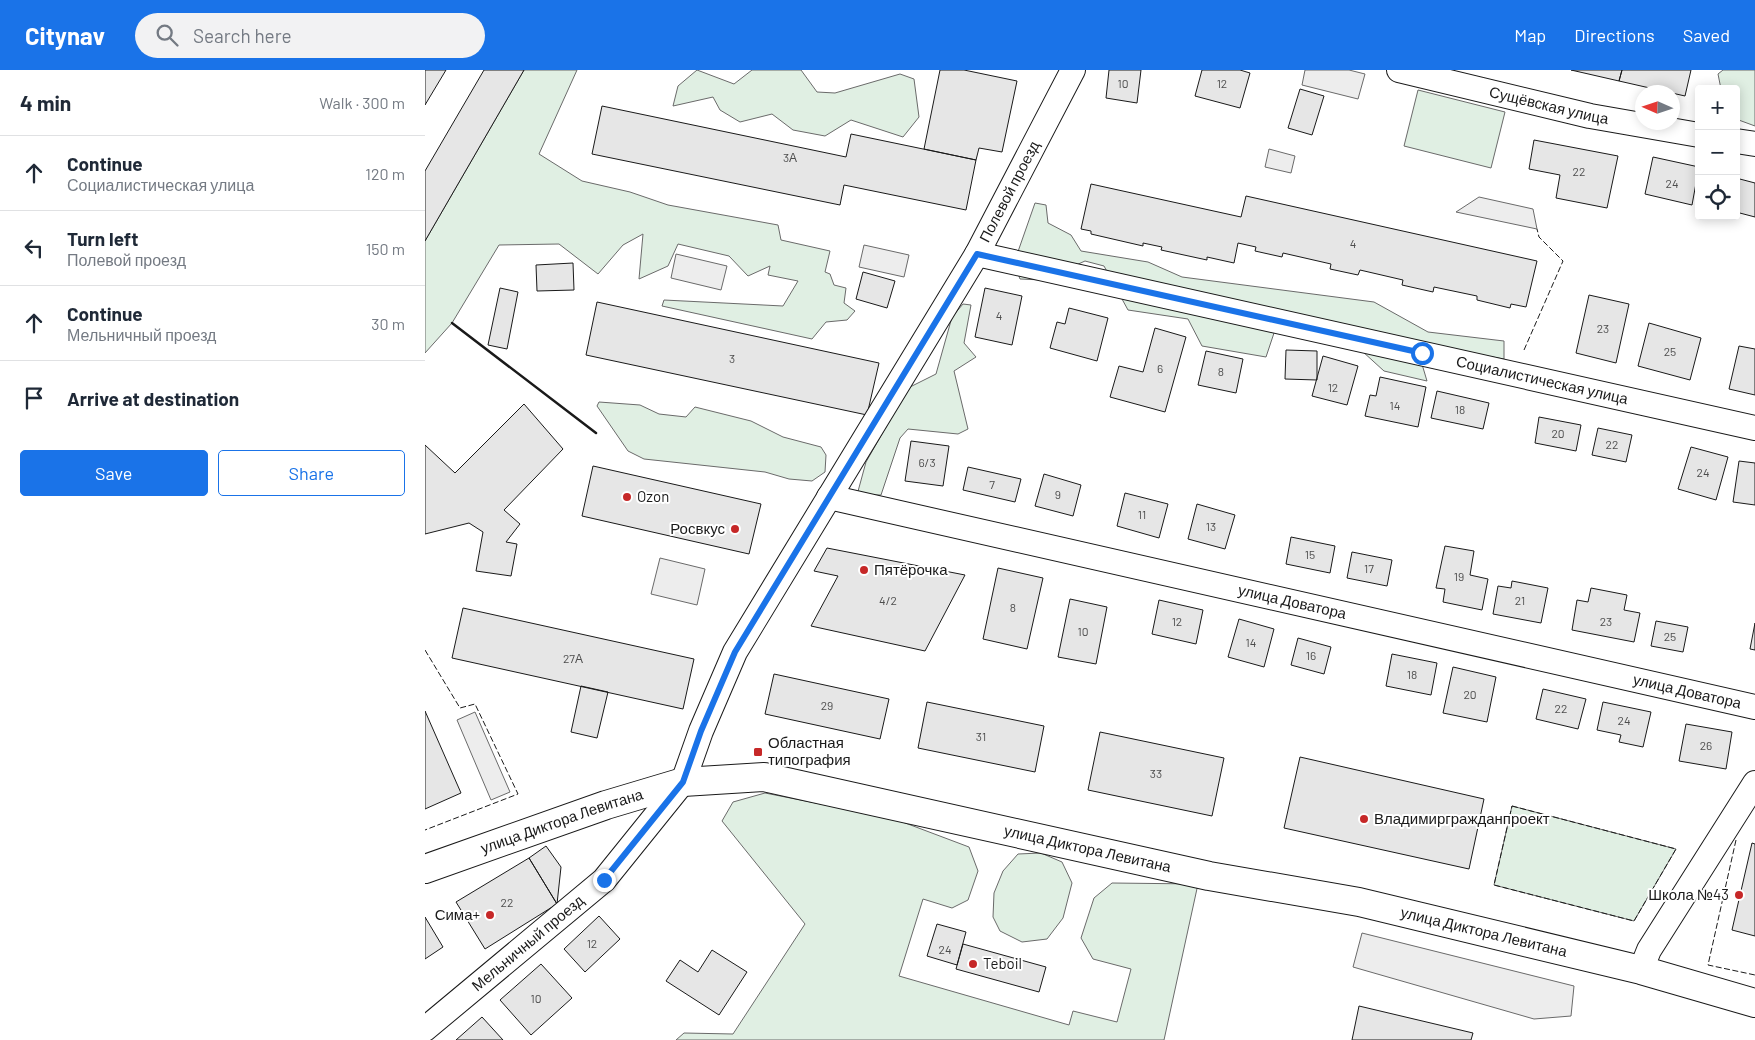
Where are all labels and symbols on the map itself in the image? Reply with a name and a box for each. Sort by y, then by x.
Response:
house number: 10 [1118,76,1128,90]
house number: 12 [1217,76,1227,90]
street label: Сущёвская улица [1488,82,1611,127]
north arrow [1635,85,1680,130]
street label: Полевой проезд [975,137,1043,245]
house number: 3А [783,150,797,164]
house number: 22 [1573,164,1585,178]
house number: 24 [1665,176,1679,190]
house number: 4 [1350,236,1356,250]
house number: 4 [996,308,1002,322]
house number: 23 [1597,321,1609,335]
route start [1411,342,1434,365]
house number: 25 [1664,344,1676,358]
house number: 3 [729,351,735,365]
street label: Социалистическая улица [1455,351,1631,408]
house number: 6 [1157,361,1163,375]
house number: 8 [1218,364,1224,378]
house number: 12 [1328,380,1338,394]
house number: 14 [1390,398,1400,412]
house number: 18 [1455,402,1465,416]
house number: 20 [1551,426,1565,440]
house number: 22 [1606,437,1618,451]
house number: 6/3 [918,455,936,469]
house number: 24 [1696,465,1710,479]
house number: 7 [989,477,995,491]
place label: Ozon [637,487,669,505]
house number: 9 [1055,487,1061,501]
marker: Ozon [621,491,633,503]
house number: 11 [1138,507,1146,521]
place label: Росвкус [670,519,725,537]
house number: 13 [1206,519,1216,533]
marker: Росвкус [729,523,741,535]
house number: 15 [1305,547,1315,561]
place label: Пятёрочка [874,560,948,578]
house number: 17 [1364,561,1374,575]
marker: Пятёрочка [858,564,870,576]
house number: 19 [1454,569,1464,583]
street label: улица Доватора [1237,580,1349,622]
house number: 4/2 [879,593,897,607]
house number: 21 [1515,593,1525,607]
house number: 8 [1010,600,1016,614]
house number: 12 [1172,614,1182,628]
house number: 23 [1600,614,1612,628]
house number: 10 [1078,624,1088,638]
house number: 25 [1664,629,1676,643]
house number: 14 [1246,635,1256,649]
house number: 16 [1306,648,1316,662]
house number: 27А [563,651,583,665]
house number: 18 [1407,667,1417,681]
street label: улица Доватора [1632,670,1744,712]
house number: 20 [1463,687,1477,701]
house number: 29 [821,698,833,712]
house number: 22 [1555,701,1567,715]
house number: 24 [1617,713,1631,727]
house number: 31 [976,729,986,743]
place label: Областная типография [768,733,851,768]
house number: 26 [1700,738,1712,752]
marker: Областная типография [752,746,764,758]
house number: 33 [1150,766,1162,780]
street label: улица Диктора Левитана [478,784,646,857]
place label: Владимиргражданпроект [1374,809,1550,827]
marker: Владимиргражданпроект [1358,813,1370,825]
street label: улица Диктора Левитана [1003,821,1174,875]
route end [593,869,616,892]
place label: Школа №43 [1648,885,1729,903]
marker: Школа №43 [1733,889,1745,901]
street label: Мельничный проезд [468,891,587,994]
house number: 22 [501,895,513,909]
street label: улица Диктора Левитана [1399,902,1570,960]
place label: Сима+ [435,905,480,923]
marker: Сима+ [484,909,496,921]
house number: 12 [587,936,597,950]
house number: 24 [938,942,952,956]
place label: Teboil [983,954,1022,972]
marker: Teboil [967,958,979,970]
house number: 10 [531,991,541,1005]

